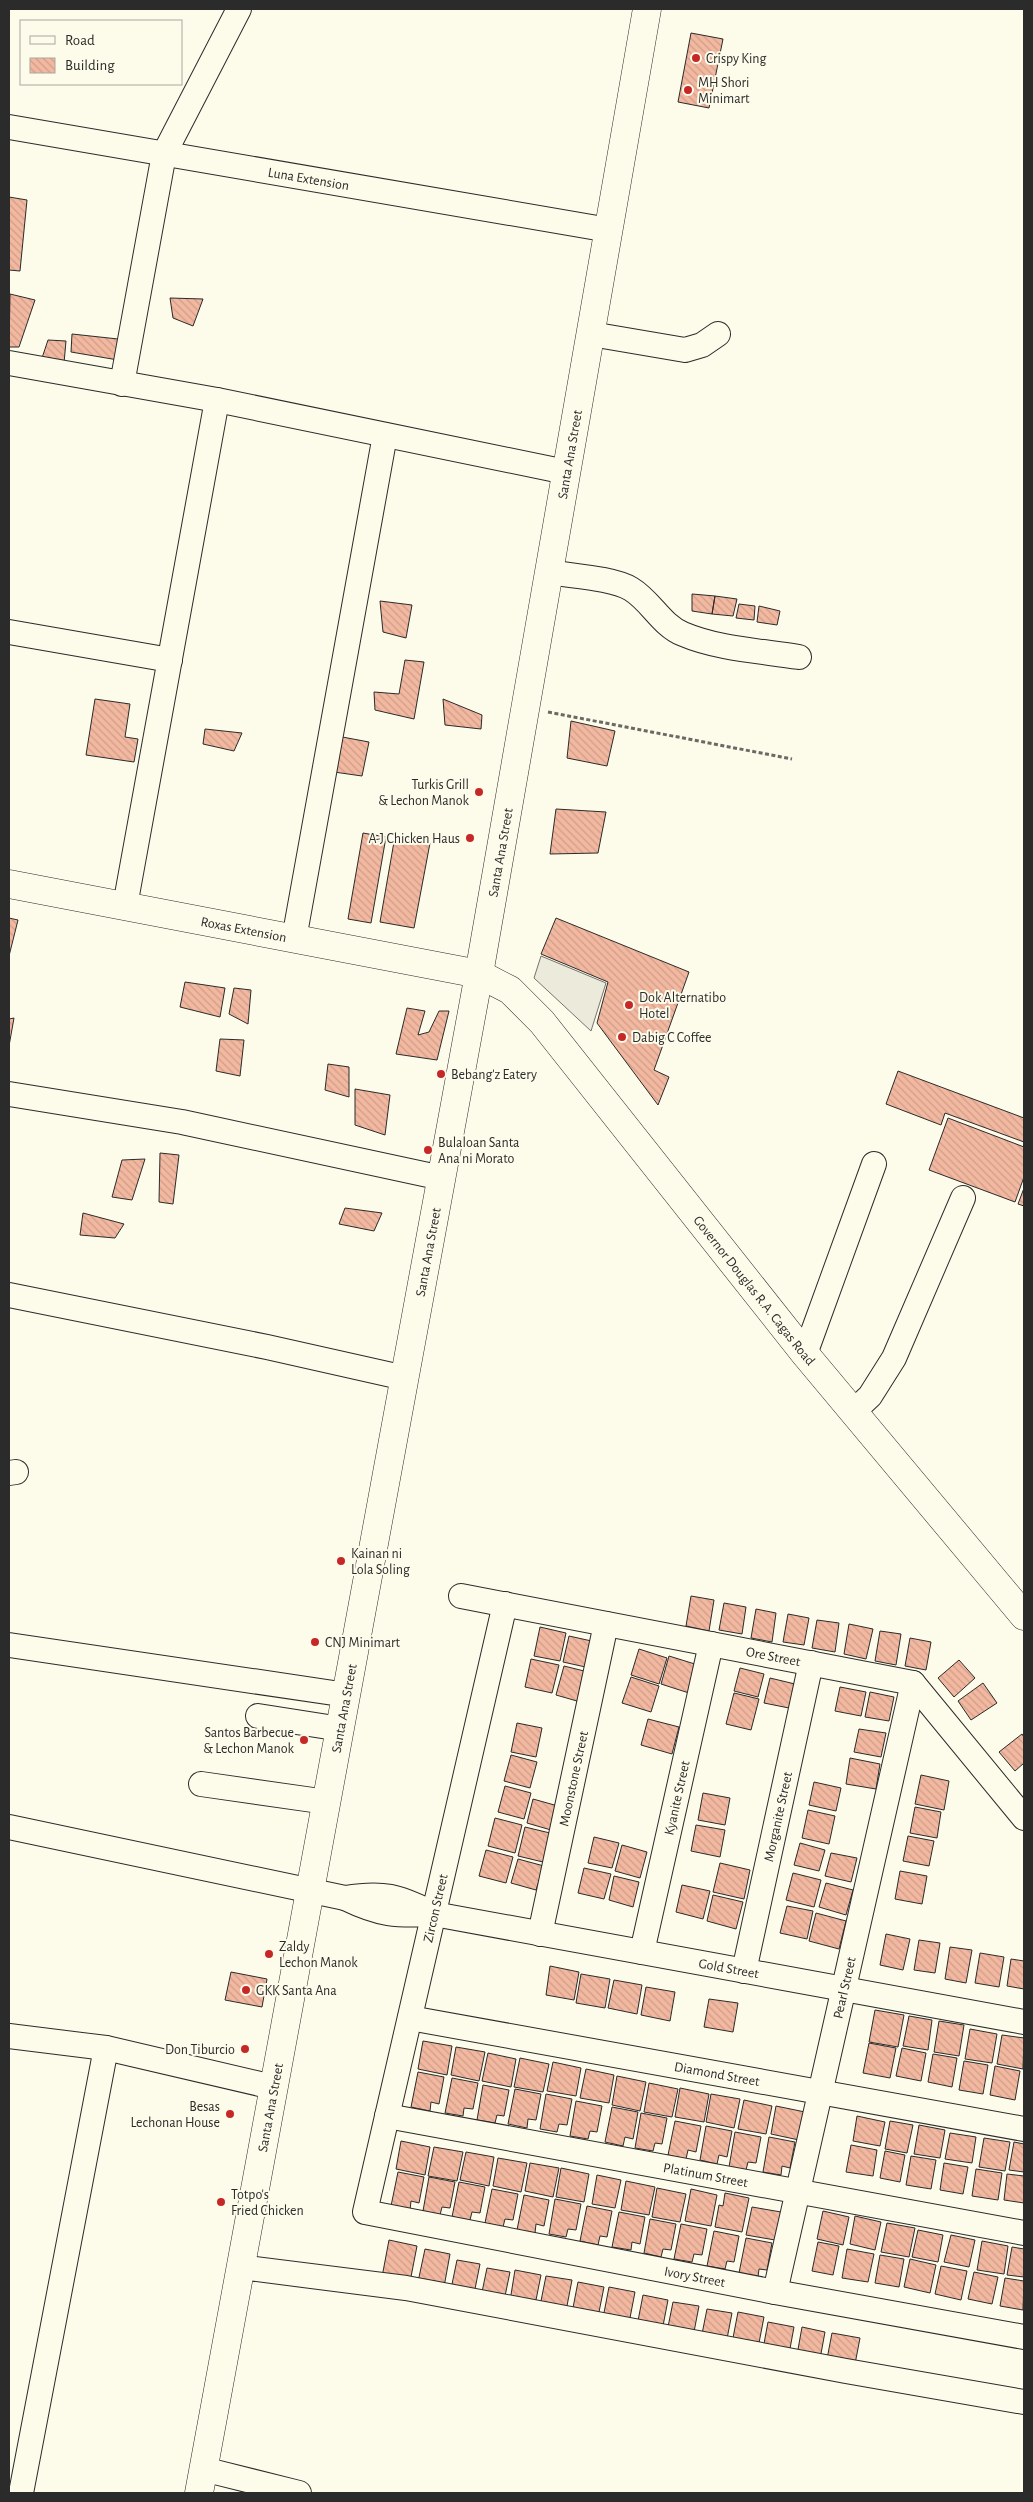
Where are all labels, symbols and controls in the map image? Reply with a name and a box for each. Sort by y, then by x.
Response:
legend [20,20,182,85]
text: Road [65,33,95,48]
marker: Crispy King [690,52,702,64]
place label: Crispy King [706,52,767,66]
text: Building [65,58,115,73]
place label: MH Shori Minimart [698,76,750,106]
marker: MH Shori Minimart [682,84,694,96]
street label: Luna Extension [267,166,350,193]
street label: Santa Ana Street [556,408,585,500]
place label: Turkis Grill & Lechon Manok [378,778,470,808]
marker: Turkis Grill & Lechon Manok [473,786,485,798]
street label: Santa Ana Street [487,806,516,898]
place label: A-J Chicken Haus [369,832,460,846]
marker: A-J Chicken Haus [464,832,476,844]
street label: Roxas Extension [199,915,288,945]
place label: Dok Alternatibo Hotel [639,991,726,1021]
marker: Dok Alternatibo Hotel [623,999,635,1011]
marker: Dabig C Coffee [616,1031,628,1043]
place label: Dabig C Coffee [632,1031,712,1045]
marker: Bebang'z Eatery [435,1068,447,1080]
place label: Bebang'z Eatery [451,1068,537,1082]
place label: Bulaloan Santa Ana ni Morato [438,1136,520,1166]
marker: Bulaloan Santa Ana ni Morato [422,1144,434,1156]
street label: Santa Ana Street [414,1206,444,1298]
street label: Governor Douglas R.A. Cagas Road [690,1213,817,1368]
place label: Kainan ni Lola Soling [351,1547,410,1577]
marker: Kainan ni Lola Soling [335,1555,347,1567]
marker: CNJ Minimart [309,1636,321,1648]
place label: CNJ Minimart [325,1636,401,1650]
street label: Ore Street [745,1645,802,1669]
street label: Santa Ana Street [330,1662,360,1754]
place label: Santos Barbecue & Lechon Manok [203,1726,295,1756]
street label: Moonstone Street [557,1729,591,1828]
marker: Santos Barbecue & Lechon Manok [298,1734,310,1746]
street label: Kyanite Street [662,1759,693,1837]
street label: Morganite Street [762,1770,795,1863]
street label: Zircon Street [421,1872,451,1944]
place label: Zaldy Lechon Manok [279,1940,358,1970]
marker: Zaldy Lechon Manok [263,1948,275,1960]
street label: Pearl Street [831,1955,859,2020]
street label: Gold Street [697,1957,760,1981]
marker: GKK Santa Ana [240,1984,252,1996]
place label: GKK Santa Ana [256,1984,337,1998]
place label: Don Tiburcio [165,2043,235,2057]
marker: Don Tiburcio [239,2043,251,2055]
street label: Diamond Street [673,2060,761,2089]
street label: Santa Ana Street [256,2062,286,2153]
place label: Besas Lechonan House [130,2100,220,2130]
marker: Besas Lechonan House [224,2108,236,2120]
street label: Platinum Street [662,2161,749,2190]
place label: Totpo's Fried Chicken [231,2188,304,2218]
marker: Totpo's Fried Chicken [215,2196,227,2208]
street label: Ivory Street [663,2265,727,2290]

